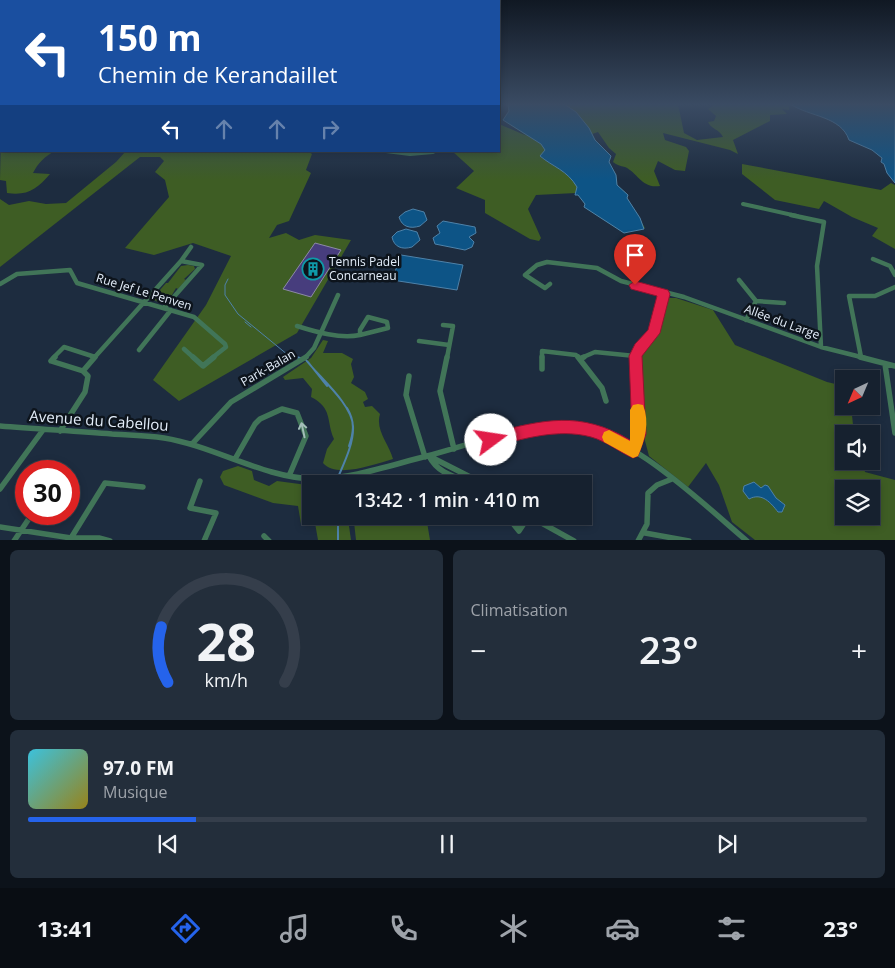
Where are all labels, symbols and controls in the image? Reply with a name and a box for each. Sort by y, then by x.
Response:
text: 150 m [98,14,202,61]
icon: left [15,20,80,85]
text: Chemin de Kerandaillet [98,59,337,89]
icon: left [157,115,185,143]
icon: ahead [210,115,238,143]
icon: ahead [263,115,291,143]
icon: right [316,115,344,143]
pin [614,234,656,285]
icon: arrive [621,241,649,269]
place label: Tennis Padel Concarneau [329,253,400,284]
building icon: Tennis Padel Concarneau [301,257,325,281]
street label: Rue Jef Le Penven [94,269,194,314]
street label: Allée du Large [742,300,823,343]
street label: Park-Balan [237,345,298,390]
north arrow [835,370,880,415]
map controls [835,370,880,525]
street label: Avenue du Cabellou [29,405,169,435]
position arrow [464,413,516,465]
one-way arrow [298,423,307,439]
button: sound [835,425,880,470]
speed limit sign: 30 [15,460,80,525]
button: layers [835,480,880,525]
text: 13:42 · 1 min · 410 m [354,487,540,513]
text: Climatisation [471,599,568,621]
text: 28 [197,605,256,676]
text: 23° [639,623,699,675]
text: − [471,631,487,669]
text: + [851,631,867,669]
text: km/h [205,668,248,692]
text: 97.0 FM [103,755,174,781]
text: Musique [103,781,167,803]
icon: previous [154,830,182,858]
icon: pause [433,830,461,858]
icon: next [713,830,741,858]
icon: directions [168,911,203,946]
icon: music [277,911,312,946]
icon: phone [386,911,421,946]
icon: climate [496,911,531,946]
icon: car [605,911,640,946]
icon: filters [714,911,749,946]
text: 13:41 [37,913,94,943]
text: 23° [823,913,858,943]

